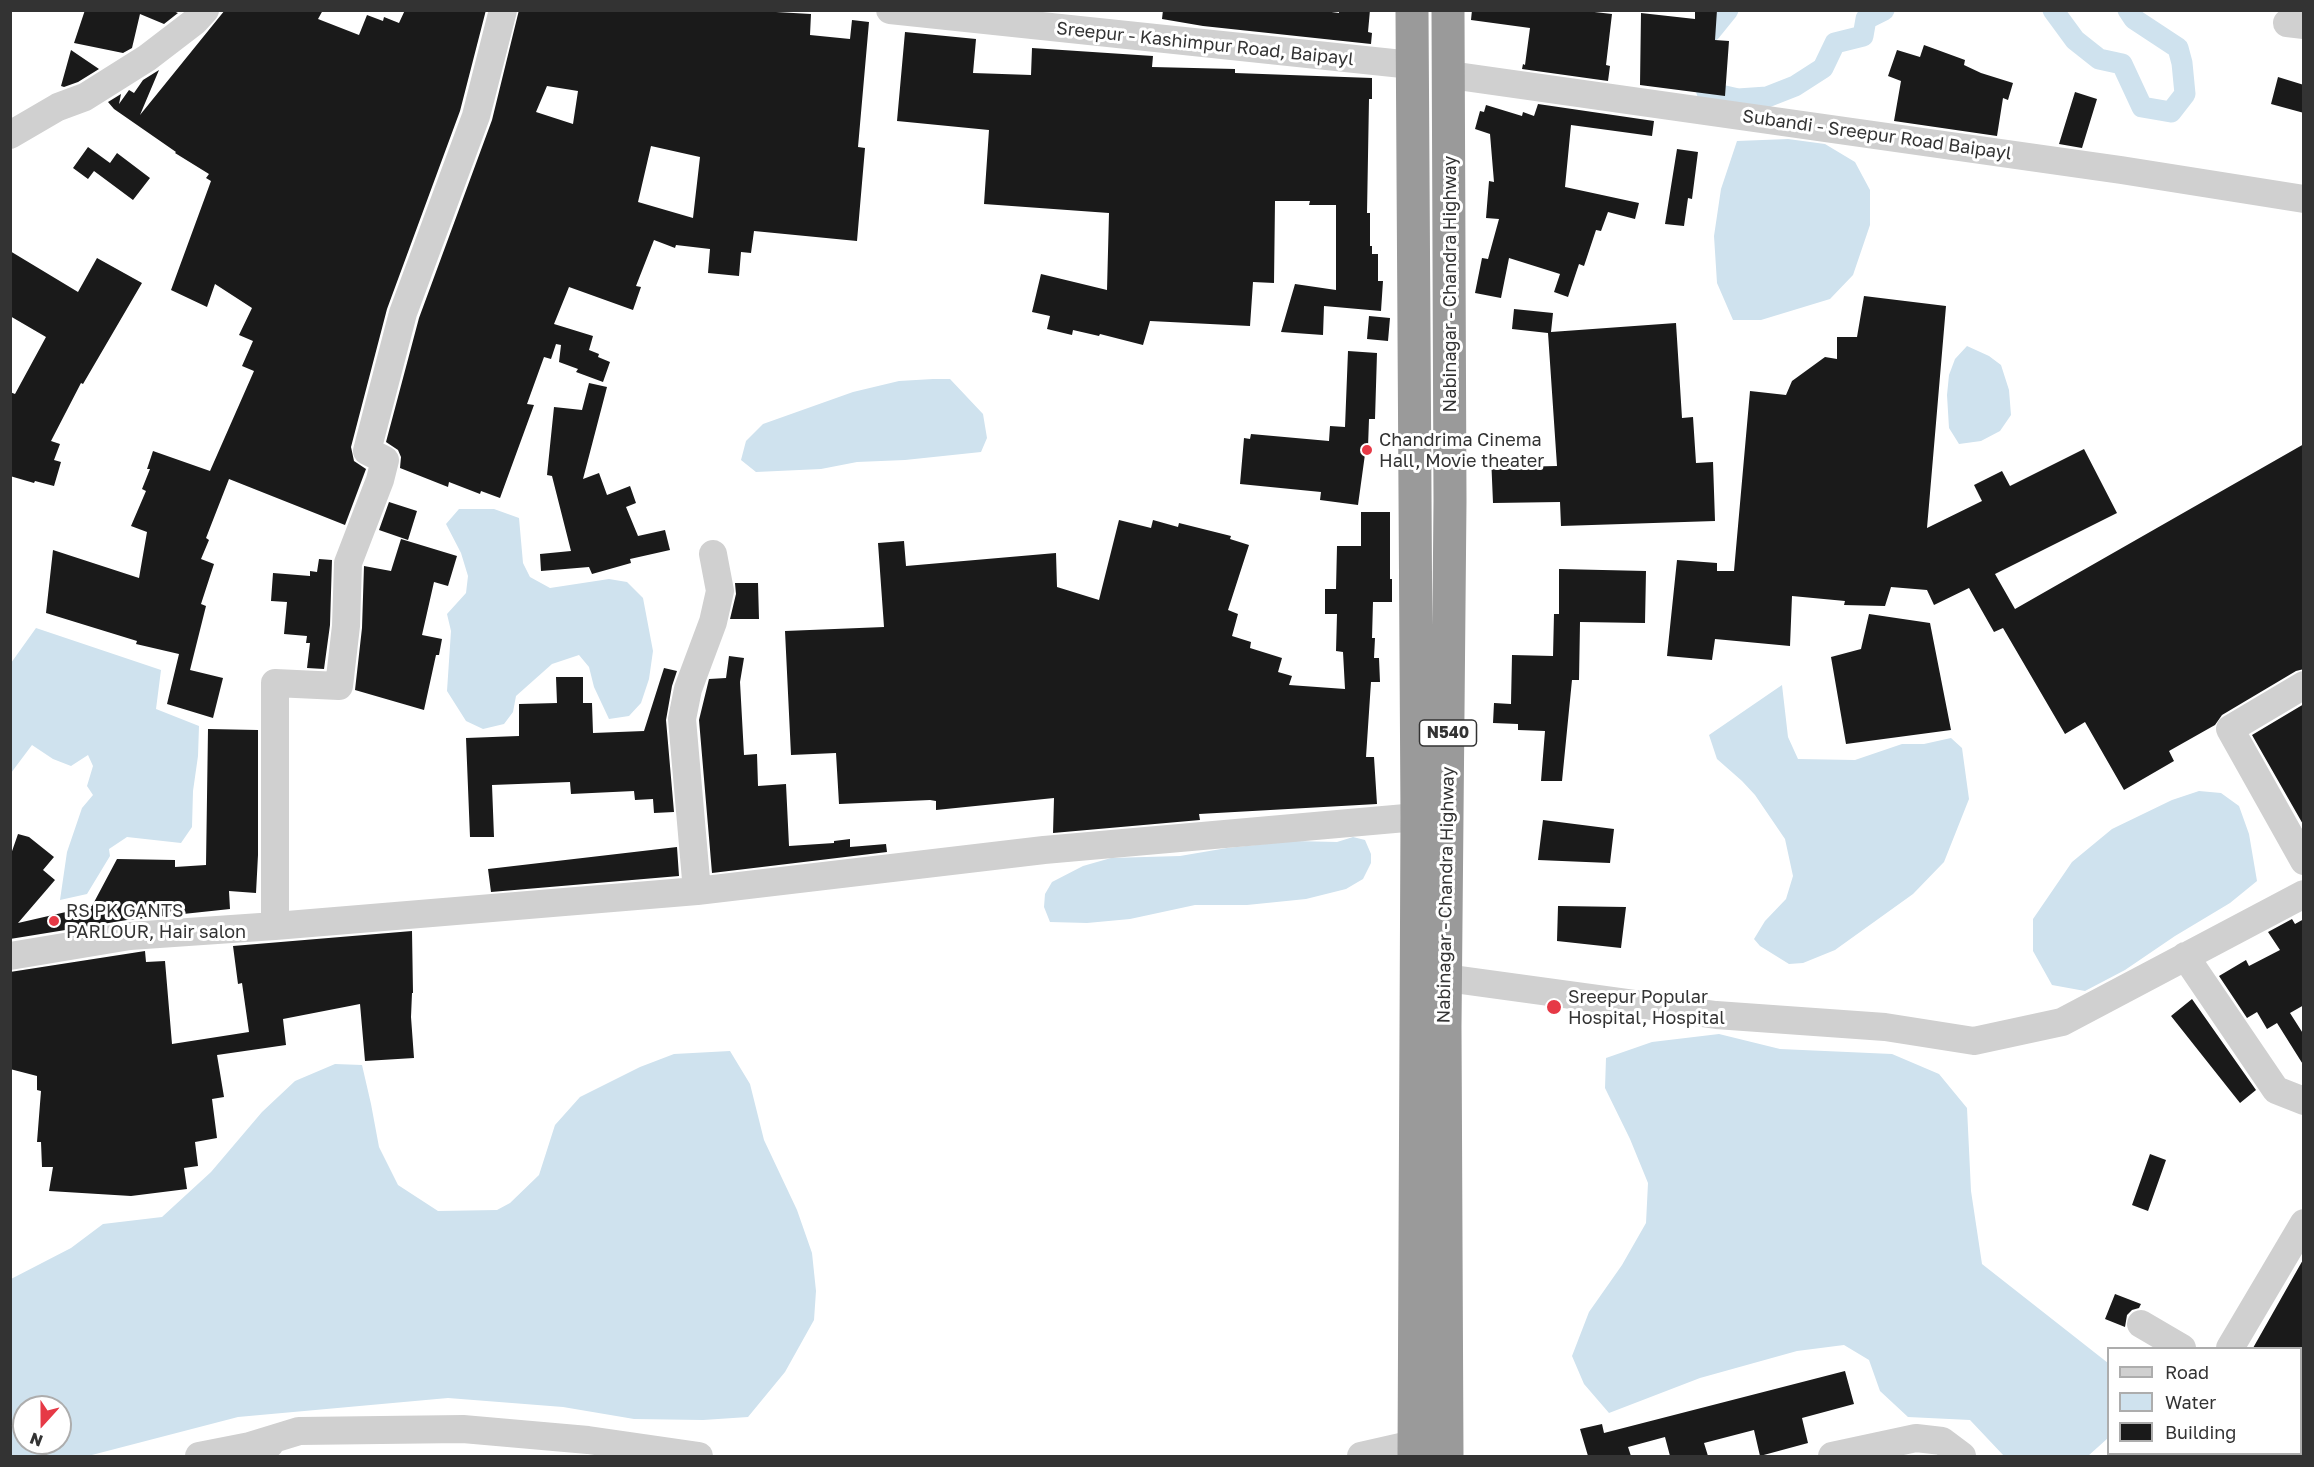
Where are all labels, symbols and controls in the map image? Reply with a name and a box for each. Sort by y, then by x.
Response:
street label: Sreepur - Kashimpur Road, Baipayl [1055,18,1355,70]
street label: Subandi - Sreepur Road Baipayl [1741,105,2013,165]
street label: Nabinagar - Chandra Highway [1439,156,1461,412]
place label: Chandrima Cinema Hall, Movie theater [1379,429,1544,472]
marker: Chandrima Cinema Hall, Movie theater [1360,443,1374,457]
road number: N540 [1420,720,1476,746]
street label: Nabinagar - Chandra Highway [1433,766,1459,1024]
place label: RS PK GANTS PARLOUR, Hair salon [66,900,246,942]
marker: RS PK GANTS PARLOUR, Hair salon [47,914,61,928]
place label: Sreepur Popular Hospital, Hospital [1568,986,1725,1028]
marker: Sreepur Popular Hospital, Hospital [1545,998,1563,1016]
legend [2107,1347,2302,1455]
text: Road [2165,1361,2209,1383]
text: Water [2165,1391,2216,1413]
north arrow [12,1395,72,1455]
text: Building [2165,1421,2236,1443]
text: N [27,1428,46,1451]

